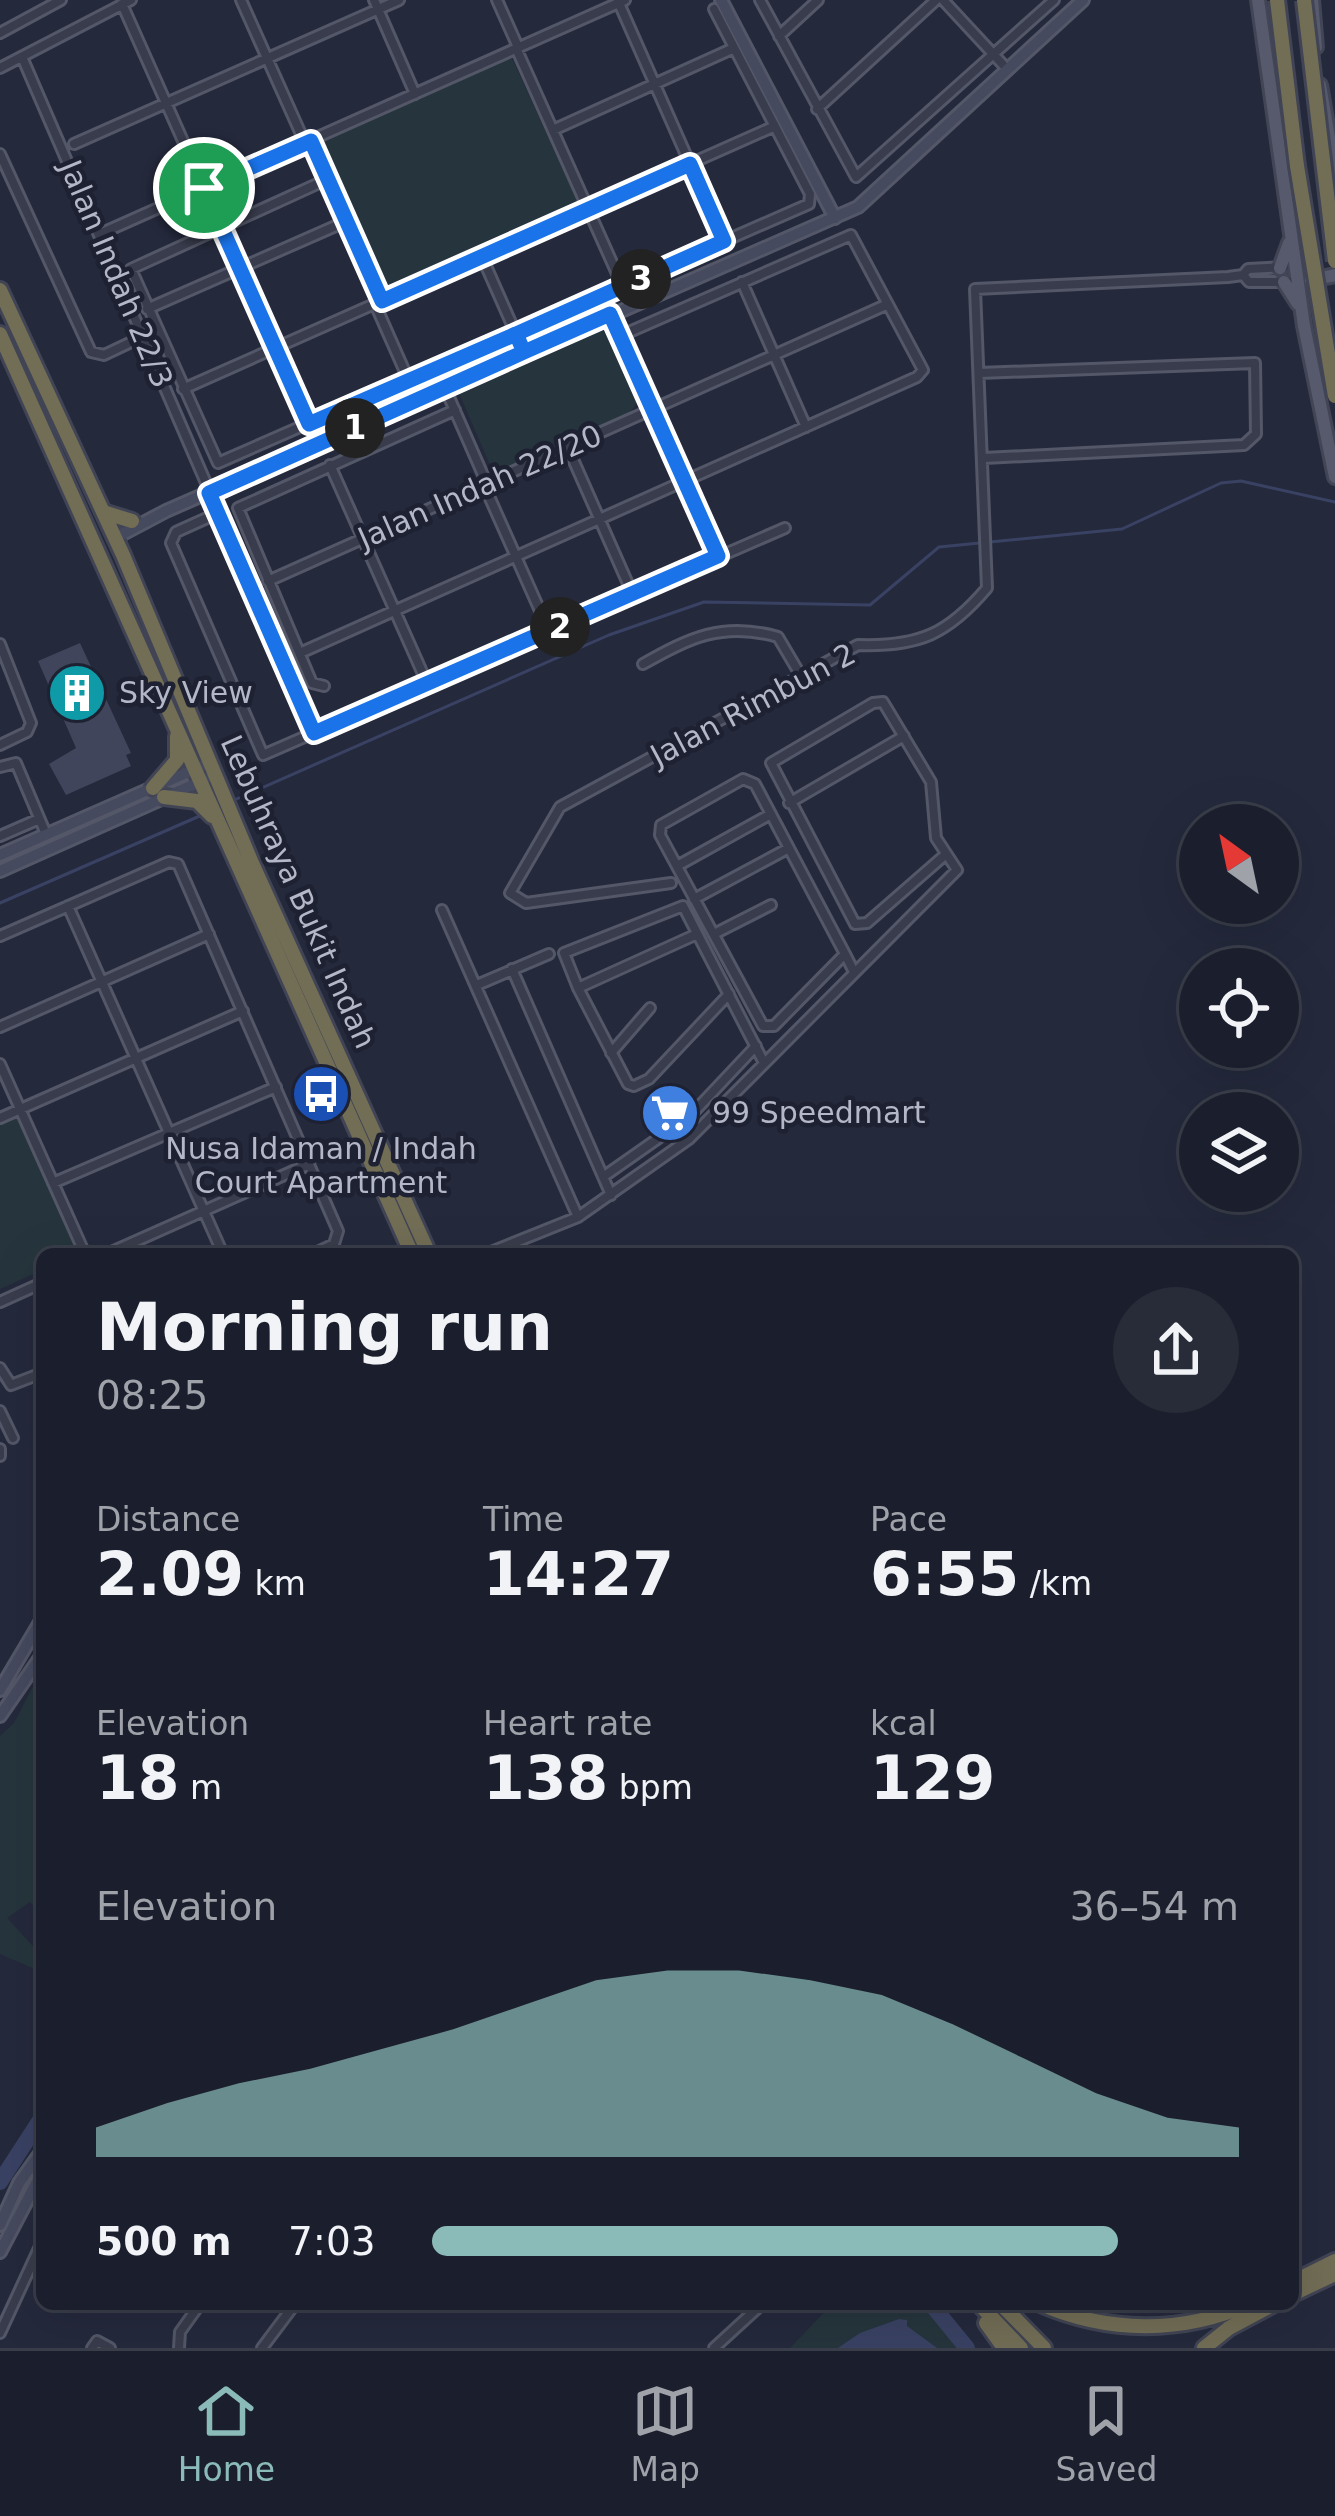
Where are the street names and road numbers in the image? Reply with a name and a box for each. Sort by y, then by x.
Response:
street label: Jalan Indah 22/3 [52,153,180,393]
street label: Jalan Indah 22/20 [351,417,607,557]
street label: Jalan Rimbun 2 [643,636,861,774]
street label: Lebuhraya Bukit Indah [214,730,383,1054]

